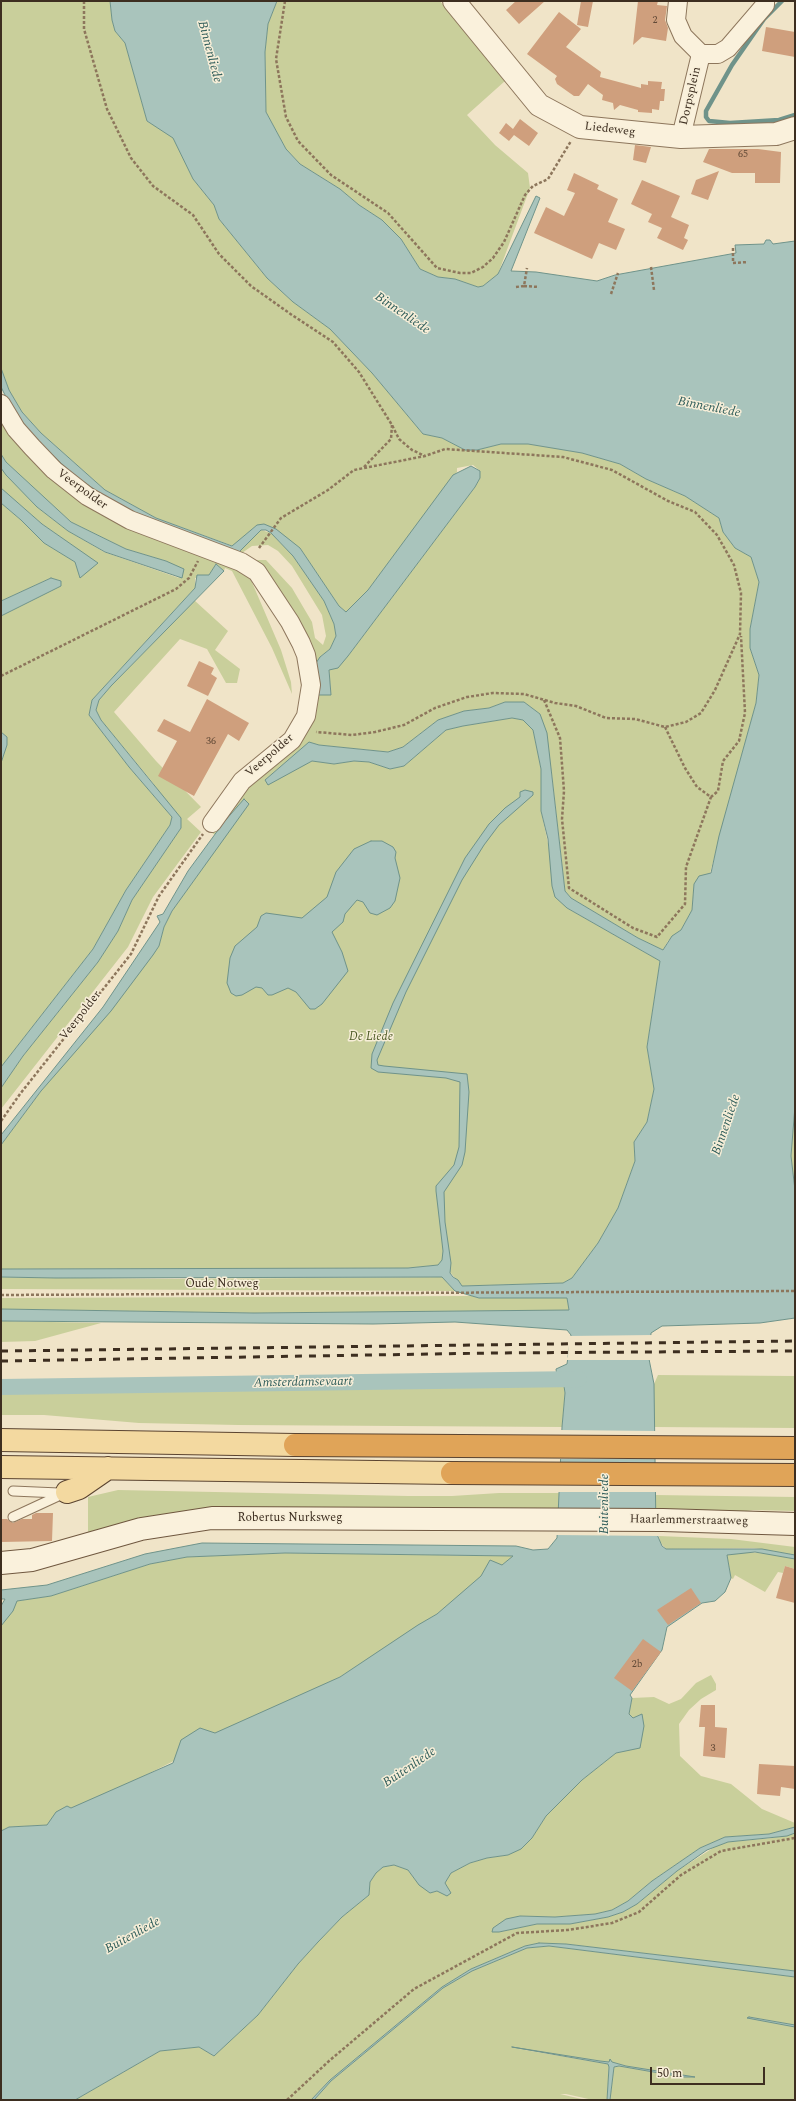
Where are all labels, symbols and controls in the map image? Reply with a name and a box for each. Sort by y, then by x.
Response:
house number: 2 [653,15,657,27]
water label: Binnenliede [193,19,225,85]
street label: Dorpsplein [677,65,705,127]
street label: Liedeweg [584,120,636,140]
house number: 65 [738,149,748,161]
water label: Binnenliede [371,290,433,338]
water label: Binnenliede [676,394,742,422]
street label: Veerpolder [54,467,110,513]
street label: Veerpolder [243,731,297,781]
house number: 36 [206,736,216,748]
street label: Veerpolder [57,988,105,1044]
park label: De Liede [349,1031,393,1045]
water label: Binnenliede [709,1092,745,1158]
street label: Oude Notweg [185,1278,259,1292]
water label: Amsterdamsevaart [254,1374,352,1392]
water label: Buitenliede [597,1474,613,1534]
street label: Robertus Nurksweg [238,1512,342,1526]
street label: Haarlemmerstraatweg [630,1513,748,1529]
house number: 2b [632,1659,642,1671]
house number: 3 [711,1743,715,1755]
water label: Buitenliede [380,1745,440,1791]
water label: Buitenliede [103,1914,163,1958]
scale bar [652,2059,767,2085]
text: 50 m [657,2064,682,2083]

